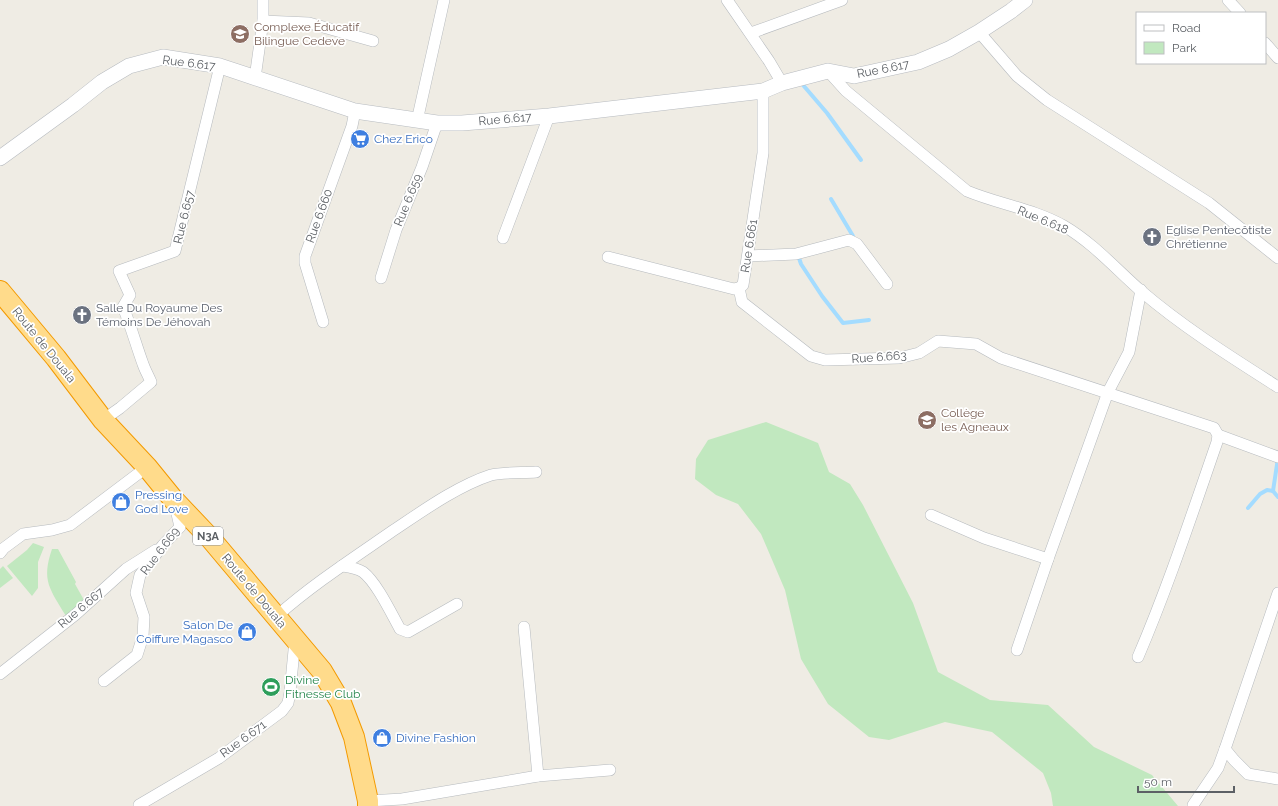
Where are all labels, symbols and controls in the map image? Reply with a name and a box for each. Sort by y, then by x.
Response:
legend [1136,12,1266,64]
place label: Complexe Éducatif Bilingue Cedeve [254,20,360,48]
text: Road [1172,21,1201,35]
school or university icon: Complexe Éducatif Bilingue Cedeve [229,23,251,45]
text: Park [1172,41,1197,55]
street label: Rue 6.617 [162,53,217,73]
street label: Rue 6.617 [856,57,911,81]
street label: Rue 6.617 [478,110,533,128]
supermarket icon: Chez Erico [349,128,371,150]
place label: Chez Erico [374,132,433,146]
street label: Rue 6.659 [391,172,425,228]
street label: Rue 6.660 [303,187,335,245]
street label: Rue 6.657 [171,188,198,245]
street label: Rue 6.618 [1015,203,1071,237]
street label: Rue 6.661 [738,218,760,274]
place label: Eglise Pentecôtiste Chrétienne [1166,223,1272,251]
church icon: Eglise Pentecôtiste Chrétienne [1141,226,1163,248]
place label: Salle Du Royaume Des Témoins De Jéhovah [96,301,223,329]
church icon: Salle Du Royaume Des Témoins De Jéhovah [71,304,93,326]
street label: Route de Douala [9,305,79,385]
street label: Rue 6.663 [851,348,907,366]
place label: Collège les Agneaux [941,406,1009,434]
school or university icon: Collège les Agneaux [916,409,938,431]
place label: Pressing God Love [135,488,188,516]
shop icon: Pressing God Love [110,491,132,513]
street label: Rue 6.669 [138,524,182,578]
road number: N3A [193,527,223,545]
street label: Route de Douala [219,551,289,631]
street label: Rue 6.667 [55,584,107,631]
place label: Salon De Coiffure Magasco [136,618,233,646]
shop icon: Salon De Coiffure Magasco [236,621,258,643]
place label: Divine Fitnesse Club [285,673,360,701]
sports icon: Divine Fitnesse Club [260,676,282,698]
street label: Rue 6.671 [217,718,269,760]
shop icon: Divine Fashion [371,727,393,749]
place label: Divine Fashion [396,731,476,745]
scale bar [1138,768,1234,794]
text: 50 m [1144,775,1172,789]

